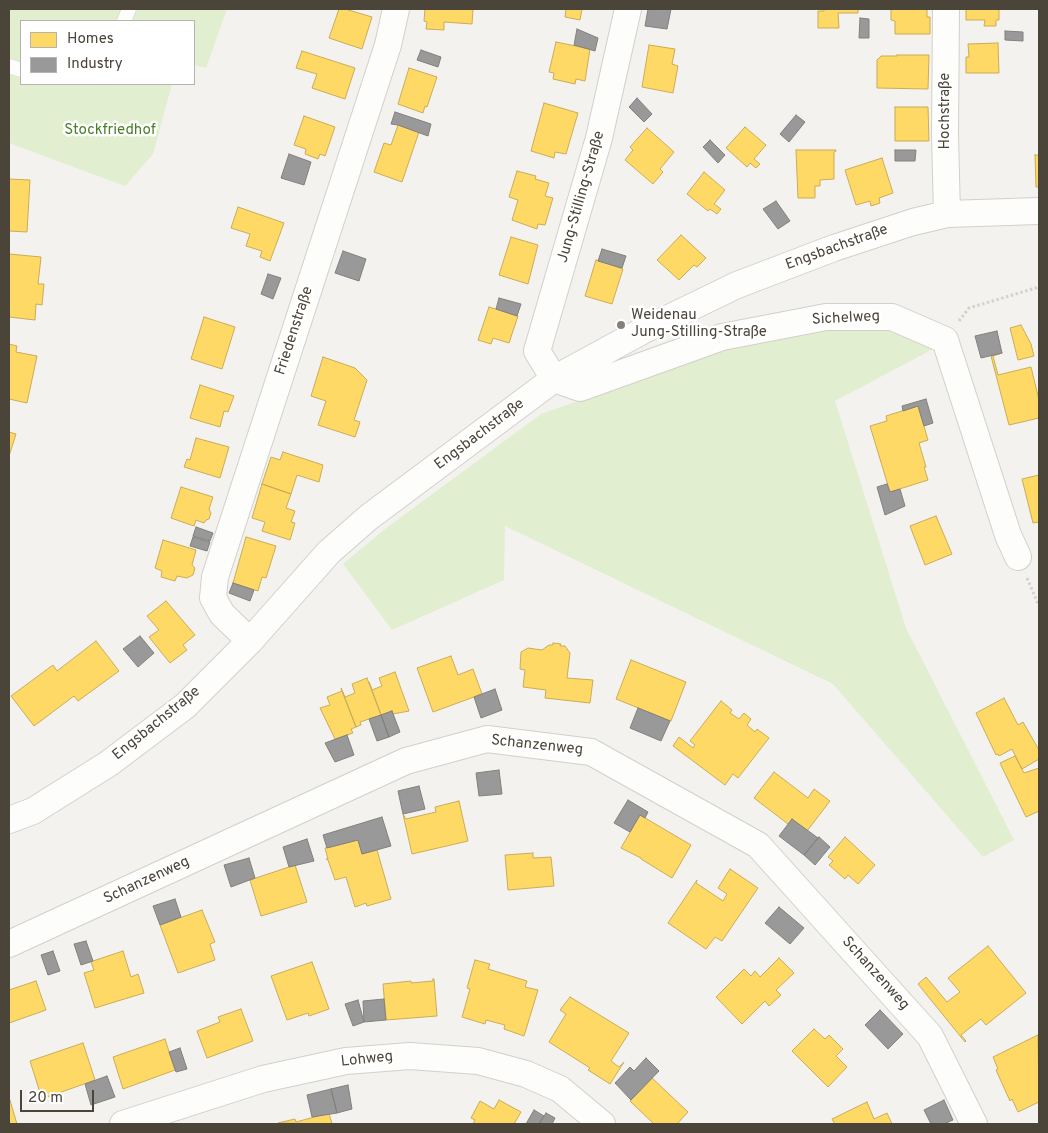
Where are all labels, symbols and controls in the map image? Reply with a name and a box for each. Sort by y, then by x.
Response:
legend [20,20,195,85]
text: Homes [67,30,114,49]
text: Industry [67,55,123,74]
street label: Hochstraße [937,73,955,149]
park label: Stockfriedhof [64,122,156,140]
street label: Jung-Stilling-Straße [555,129,609,265]
street label: Engsbachstraße [783,221,891,275]
street label: Friedenstraße [272,284,318,378]
place label: Weidenau Jung-Stilling-Straße [631,307,767,342]
street label: Sichelweg [811,308,881,330]
marker: Weidenau Jung-Stilling-Straße [615,319,627,331]
street label: Engsbachstraße [432,395,528,475]
street label: Engsbachstraße [110,683,204,765]
street label: Schanzenweg [490,732,584,760]
street label: Schanzenweg [101,853,193,909]
street label: Schanzenweg [837,934,913,1014]
street label: Lohweg [340,1048,394,1072]
scale bar [22,1080,96,1112]
text: 20 m [28,1089,63,1108]

